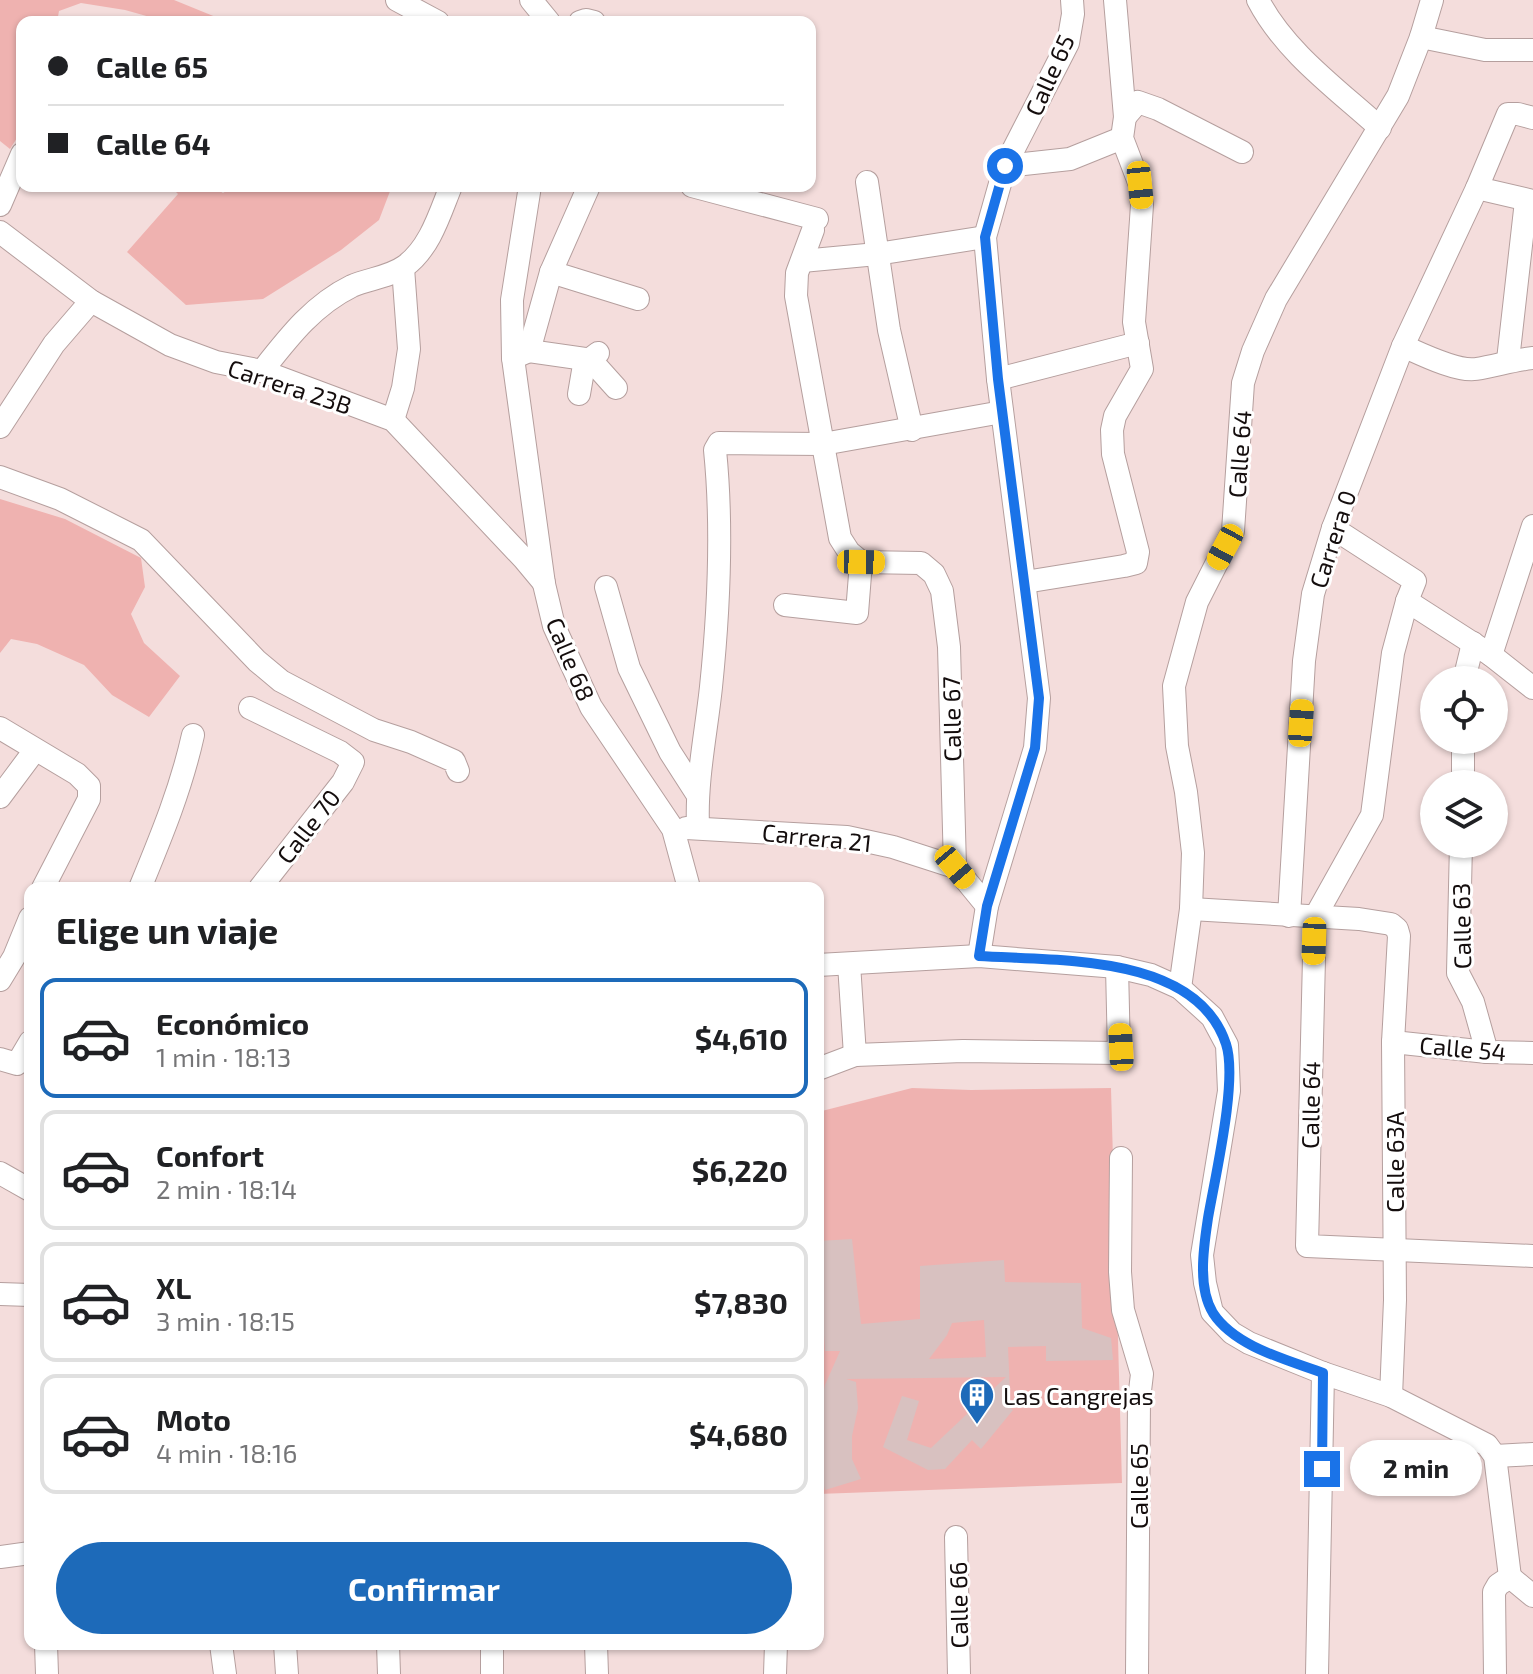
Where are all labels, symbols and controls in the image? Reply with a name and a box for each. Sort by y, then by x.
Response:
street label: Calle 65 [1018,30,1080,120]
text: Calle 65 [96,48,208,84]
text: Calle 64 [96,125,211,161]
route start [987,148,1023,184]
car [1126,160,1154,210]
street label: Carrera 23B [224,352,356,420]
street label: Calle 64 [1221,409,1257,499]
street label: Carrera 0 [1303,486,1361,592]
car [1203,520,1247,574]
car [837,550,885,574]
street label: Calle 68 [541,613,601,705]
map controls [1420,666,1508,858]
button: locate [1420,666,1508,754]
street label: Calle 67 [936,676,966,762]
car [1287,698,1315,748]
button: layers [1420,770,1508,858]
street label: Calle 70 [270,783,346,869]
street label: Carrera 21 [761,817,873,857]
car [930,841,980,893]
street label: Calle 63 [1446,883,1476,969]
text: Elige un viaje [56,908,278,951]
car [1301,917,1327,965]
icon: car [60,1002,132,1074]
text: Económico [156,1005,309,1041]
text: $4,610 [695,1020,788,1056]
car [1108,1022,1134,1072]
street label: Calle 54 [1418,1030,1508,1066]
text: 1 min · 18:13 [156,1041,291,1072]
street label: Calle 64 [1295,1061,1325,1149]
street label: Calle 63A [1380,1111,1409,1213]
icon: car [60,1134,132,1206]
text: Confort [156,1137,264,1173]
text: $6,220 [692,1152,788,1188]
text: 2 min · 18:14 [156,1173,297,1204]
icon: car [60,1266,132,1338]
text: XL [156,1269,191,1305]
text: $7,830 [694,1284,788,1320]
text: 3 min · 18:15 [156,1305,295,1336]
building icon: Las Cangrejas [958,1376,996,1426]
place label: Las Cangrejas [1003,1381,1154,1410]
icon: car [60,1398,132,1470]
text: Moto [156,1401,231,1437]
text: $4,680 [689,1416,788,1452]
text: 4 min · 18:16 [156,1437,297,1468]
callout: 2 min [1350,1441,1482,1497]
street label: Calle 65 [1124,1443,1153,1529]
route end [1304,1451,1340,1487]
text: 2 min [1383,1452,1449,1483]
button: Confirmar [56,1542,792,1634]
street label: Calle 66 [943,1561,973,1649]

